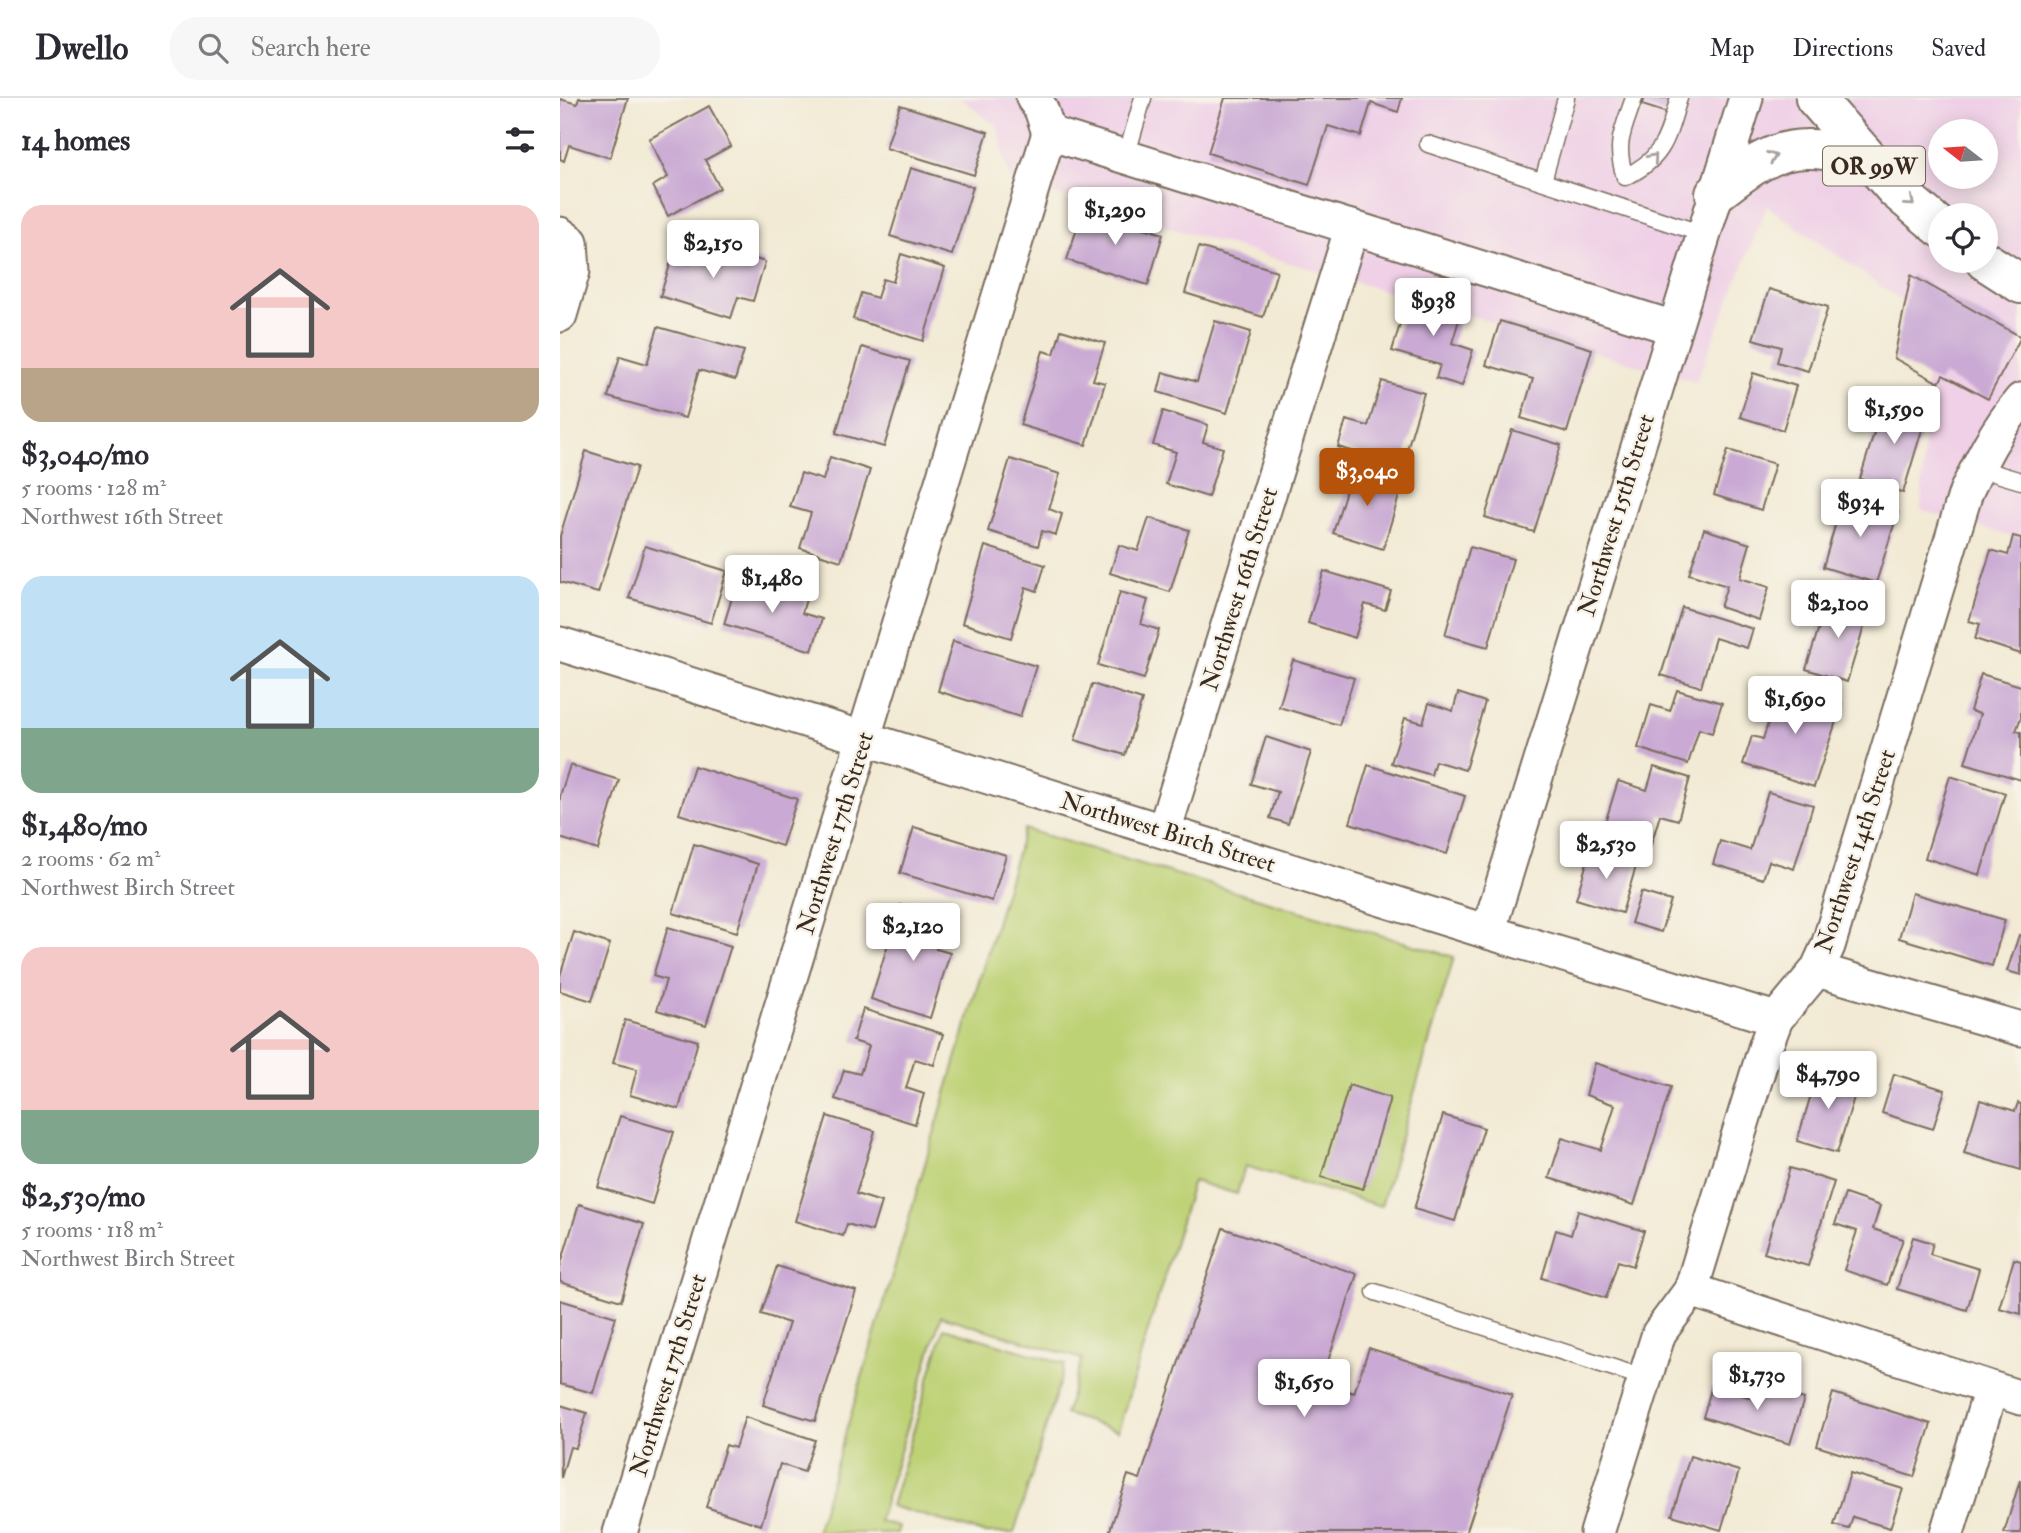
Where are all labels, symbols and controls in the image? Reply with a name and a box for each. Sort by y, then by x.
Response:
search box [170,17,660,80]
text: Dwello [35,28,128,69]
icon: search [194,29,232,67]
text: Search here [250,32,371,64]
text: Map [1709,33,1754,64]
text: Directions [1792,33,1893,64]
text: Saved [1931,33,1986,64]
north arrow [1928,119,1998,189]
map controls [1928,119,1998,273]
icon: filters [501,121,539,159]
text: 14 homes [21,122,130,159]
road number: OR 99W [1823,146,1925,186]
one-way arrow [1766,151,1778,165]
one-way arrow [1645,153,1657,166]
pin: $1,290 [1058,188,1172,247]
one-way arrow [1902,194,1915,206]
text: $1,290 [1084,195,1146,224]
button: locate [1928,203,1998,273]
pin: $2,150 [656,220,770,280]
text: $2,150 [683,228,743,257]
icon: home [217,250,343,376]
pin: $938 [1392,278,1474,338]
text: $938 [1411,286,1455,315]
pin: $1,590 [1837,386,1951,446]
text: $1,590 [1864,394,1924,423]
street label: Northwest 15th Street [1571,410,1662,620]
text: $3,040/mo [21,436,149,473]
pin: $3,040 [1310,448,1424,508]
text: $3,040 [1335,456,1399,485]
text: 5 rooms · 128 m² [21,473,166,502]
pin: $934 [1819,480,1901,539]
street label: Northwest 16th Street [1194,483,1285,695]
text: $934 [1837,487,1883,516]
text: Northwest 16th Street [21,502,223,531]
pin: $1,480 [715,556,829,615]
text: $1,480 [741,563,803,592]
pin: $2,100 [1781,580,1895,640]
text: $2,100 [1807,588,1869,617]
icon: home [217,621,343,747]
pin: $1,690 [1738,676,1852,736]
text: $1,690 [1764,684,1826,713]
street label: Northwest 17th Street [790,728,881,938]
street label: Northwest 14th Street [1808,745,1903,957]
street label: Northwest Birch Street [1057,785,1279,880]
text: $1,480/mo [21,807,148,844]
pin: $2,530 [1549,822,1663,881]
text: $2,530 [1576,829,1636,858]
text: 2 rooms · 62 m² [21,844,160,873]
text: Northwest Birch Street [21,873,235,902]
pin: $2,120 [856,904,970,963]
text: $2,120 [882,911,944,940]
icon: home [217,992,343,1118]
pin: $4,790 [1771,1052,1885,1111]
text: $4,790 [1796,1059,1860,1088]
text: $2,530/mo [21,1178,145,1215]
text: 5 rooms · 118 m² [21,1215,163,1244]
text: Northwest Birch Street [21,1244,235,1273]
street label: Northwest 17th Street [623,1270,714,1480]
pin: $1,730 [1700,1352,1814,1412]
pin: $1,650 [1247,1360,1361,1419]
text: $1,730 [1729,1360,1786,1389]
text: $1,650 [1274,1367,1334,1396]

